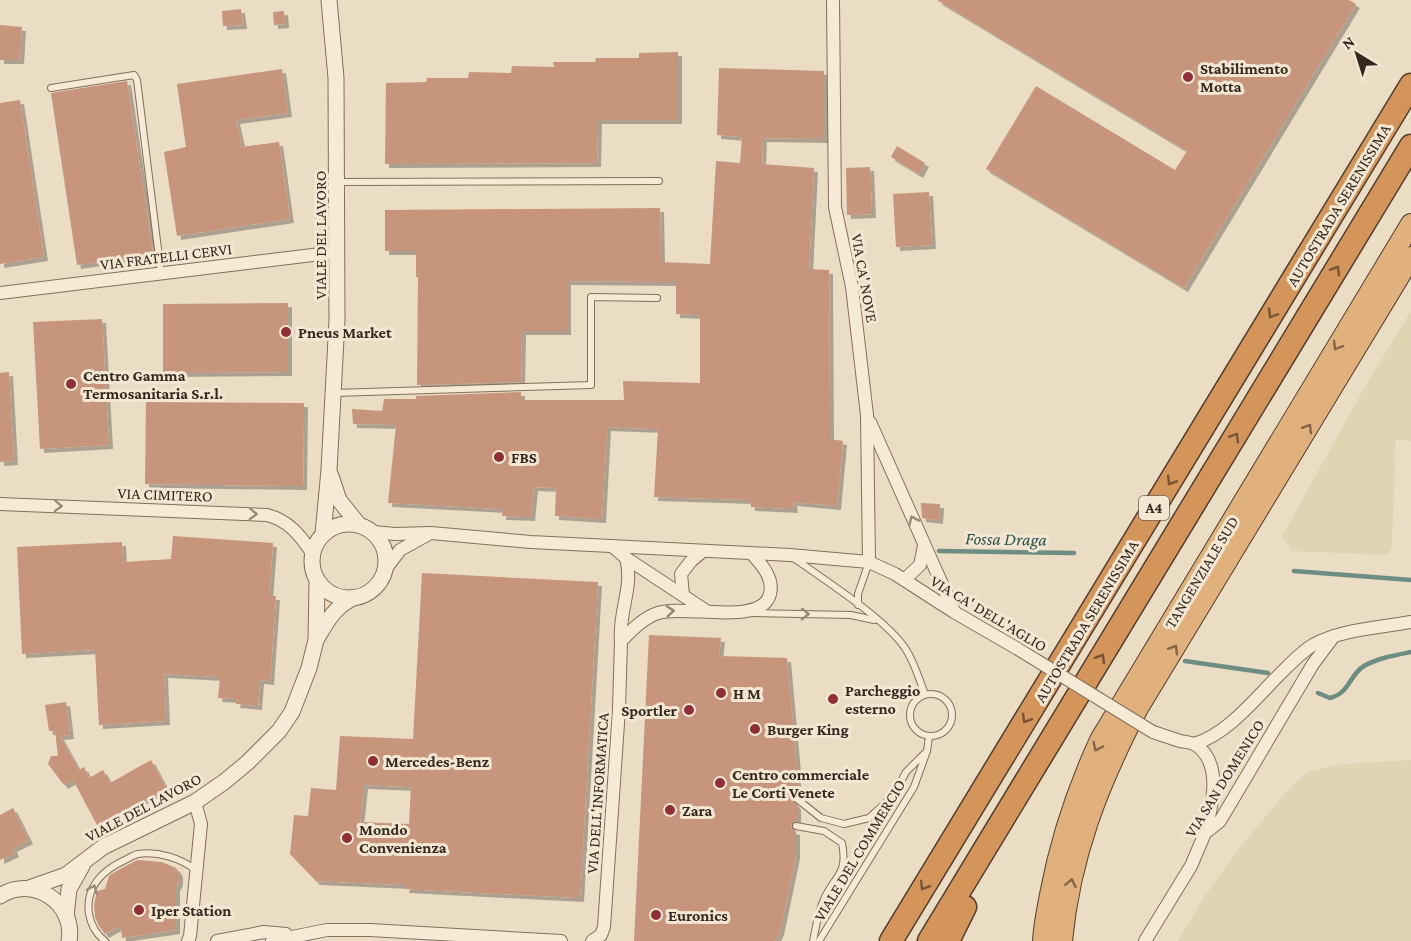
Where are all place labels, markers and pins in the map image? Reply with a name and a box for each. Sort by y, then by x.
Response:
place label: Stabilimento Motta [1200,60,1288,95]
marker: Stabilimento Motta [1181,70,1195,84]
place label: Pneus Market [298,324,392,341]
marker: Pneus Market [279,325,293,339]
place label: Centro Gamma Termosanitaria S.r.l. [83,367,223,402]
marker: Centro Gamma Termosanitaria S.r.l. [64,377,78,391]
place label: FBS [511,449,537,466]
marker: FBS [492,450,506,464]
place label: Parcheggio esterno [845,682,920,717]
place label: H M [733,685,761,702]
marker: H M [714,686,728,700]
marker: Parcheggio esterno [826,692,840,706]
place label: Sportler [621,702,678,719]
marker: Sportler [682,703,696,717]
place label: Burger King [767,721,849,738]
marker: Burger King [748,722,762,736]
place label: Mercedes-Benz [385,753,490,770]
marker: Mercedes-Benz [366,754,380,768]
place label: Centro commerciale Le Corti Venete [732,766,870,801]
marker: Centro commerciale Le Corti Venete [713,776,727,790]
place label: Zara [682,802,713,819]
marker: Zara [663,803,677,817]
place label: Mondo Convenienza [359,821,447,856]
marker: Mondo Convenienza [340,831,354,845]
place label: Iper Station [151,902,232,919]
marker: Iper Station [132,903,146,917]
place label: Euronics [668,907,728,924]
marker: Euronics [649,908,663,922]

